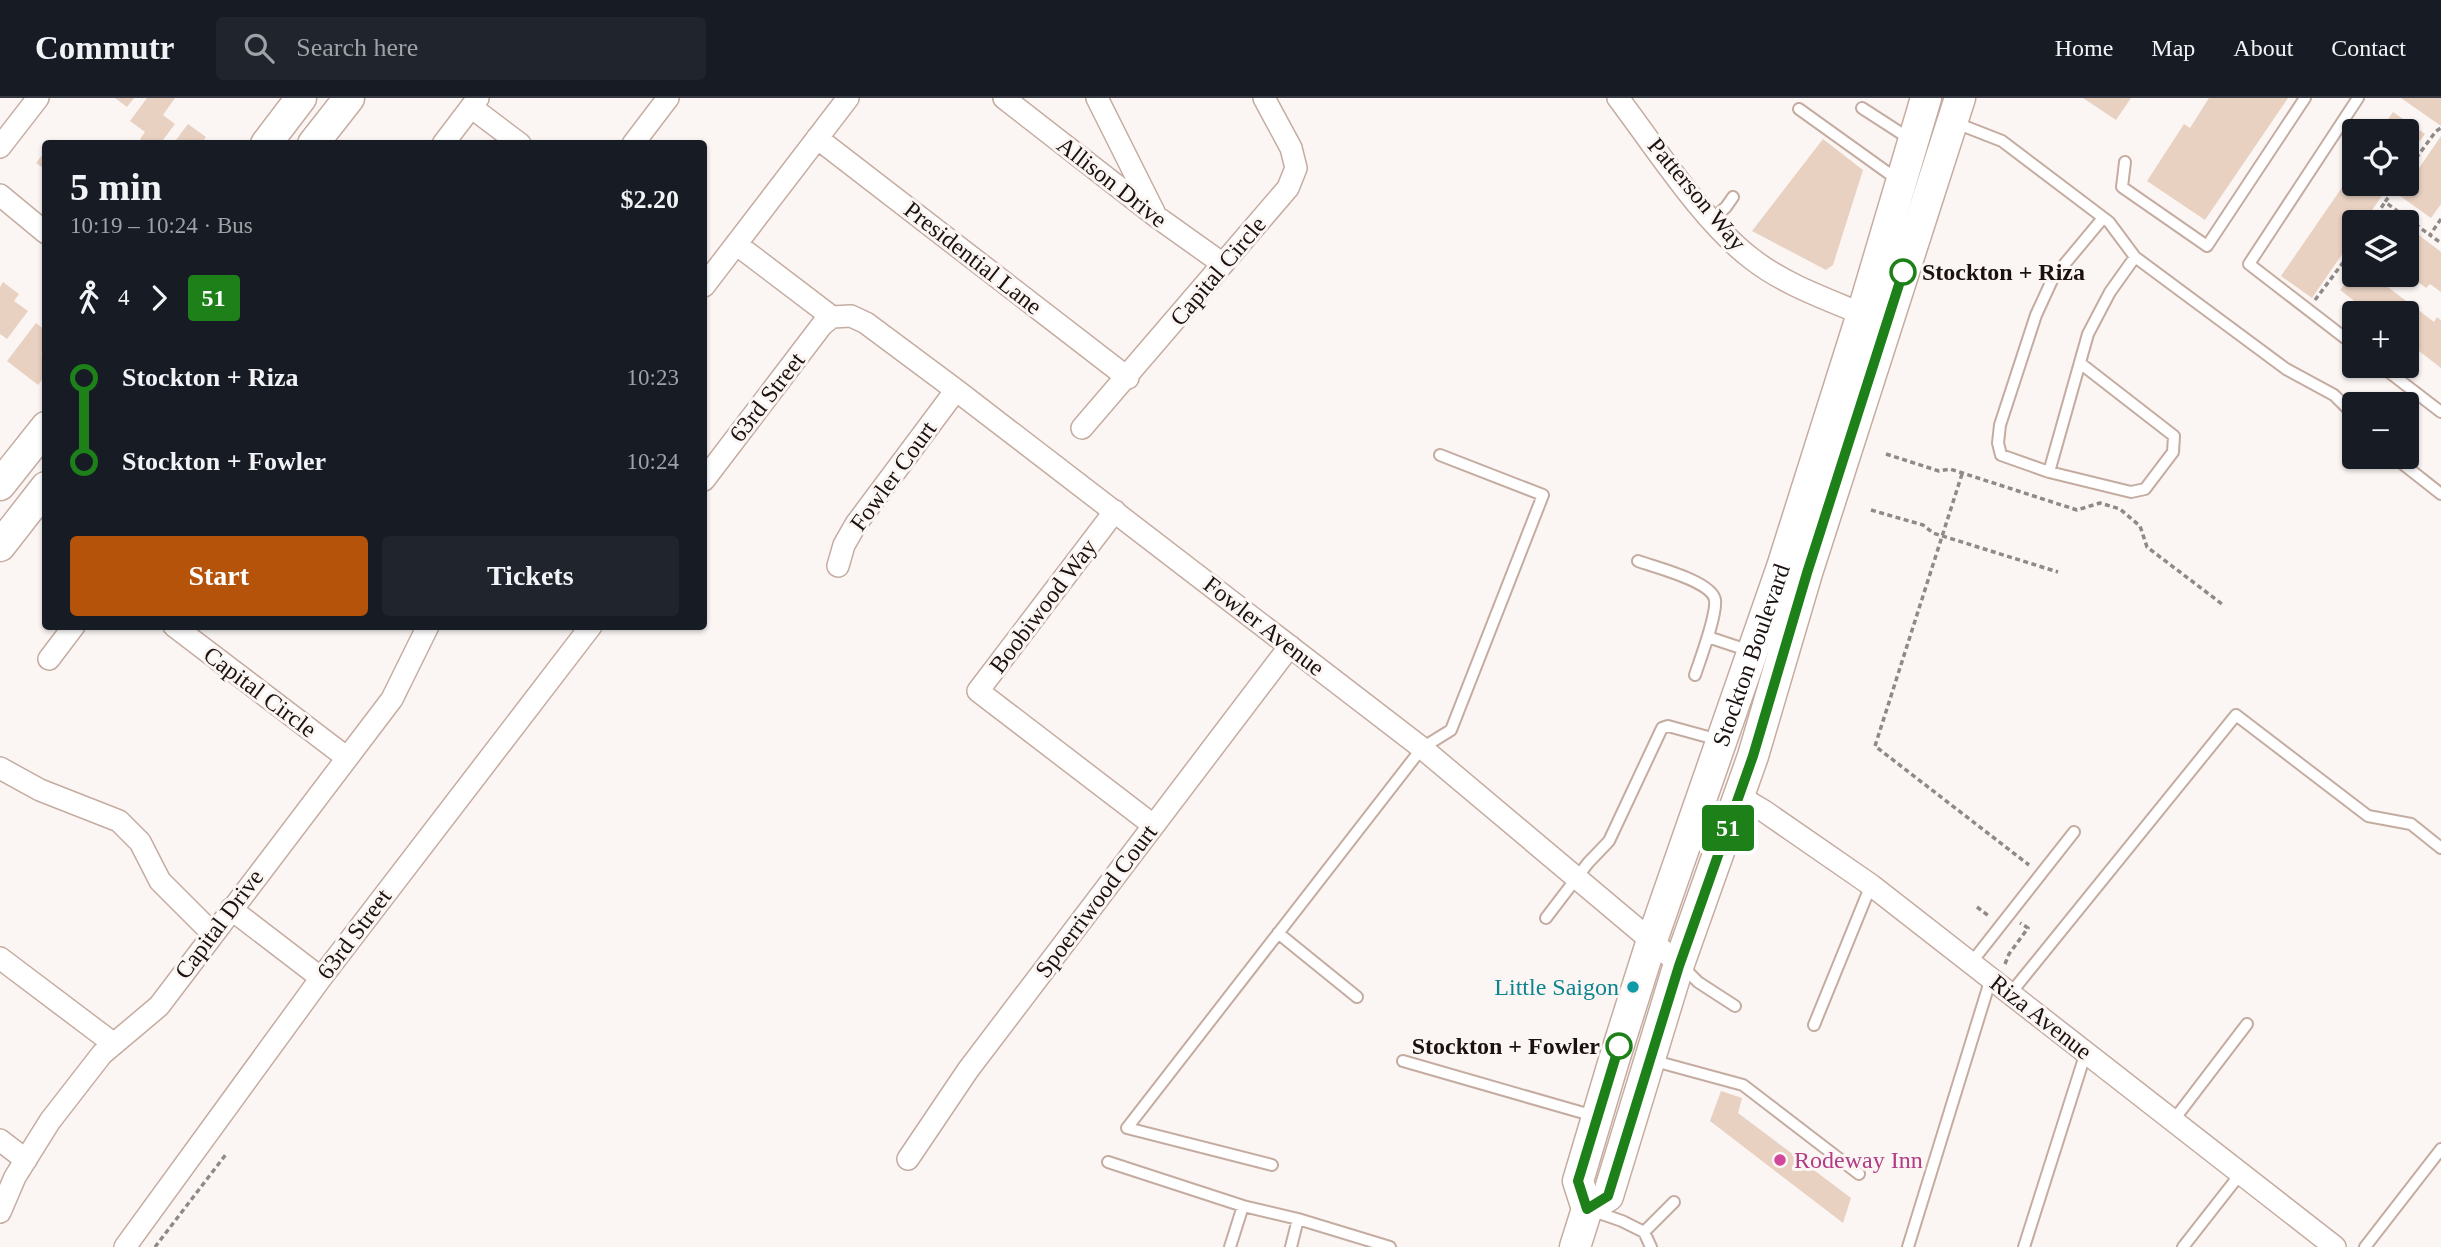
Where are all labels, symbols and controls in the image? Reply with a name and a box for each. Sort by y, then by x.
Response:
search box [216,17,706,80]
icon: search [240,29,278,67]
text: Commutr [35,30,174,66]
text: Search here [296,33,418,62]
text: Home [2055,35,2113,61]
text: Map [2151,35,2195,61]
text: About [2233,35,2293,61]
text: Contact [2331,35,2406,61]
map controls [2342,119,2419,469]
button: locate [2342,119,2419,196]
street label: Allison Drive [1052,131,1172,233]
street label: Patterson Way [1643,133,1751,255]
text: 5 min [70,166,162,208]
text: $2.20 [621,185,679,214]
street label: Presidential Lane [899,196,1047,320]
button: layers [2342,210,2419,287]
street label: Capital Circle [1165,211,1271,331]
text: 10:19 – 10:24 · Bus [70,213,253,238]
marker: Stockton + Riza [1890,259,1916,285]
place label: Stockton + Riza [1922,259,2085,285]
icon: walk [70,279,108,317]
icon: forward [140,279,178,317]
text: 4 [118,285,130,310]
text: 51 [202,285,226,311]
button: + [2342,301,2419,378]
street label: 63rd Street [724,347,810,447]
text: Stockton + Riza [122,363,299,392]
text: 10:23 [627,365,679,390]
button: − [2342,392,2419,469]
street label: Fowler Court [845,416,942,536]
text: Stockton + Fowler [122,447,326,476]
text: 10:24 [627,449,679,474]
street label: Boobiwood Way [984,534,1102,678]
button: Start [70,536,368,616]
button: Tickets [382,536,679,616]
street label: Stockton Boulevard [1708,561,1795,750]
street label: Fowler Avenue [1199,571,1329,681]
street label: Capital Circle [199,641,321,743]
line badge: 51 [1696,805,1760,851]
text: 51 [1716,815,1740,841]
street label: Spoerriwood Court [1030,819,1162,983]
street label: Capital Drive [170,864,268,984]
street label: 63rd Street [312,884,396,984]
street label: Riza Avenue [1985,969,2097,1065]
place label: Little Saigon [1494,974,1619,1000]
marker: Little Saigon [1625,979,1641,995]
place label: Stockton + Fowler [1412,1033,1600,1059]
marker: Stockton + Fowler [1606,1033,1632,1059]
place label: Rodeway Inn [1794,1147,1923,1173]
marker: Rodeway Inn [1772,1152,1788,1168]

